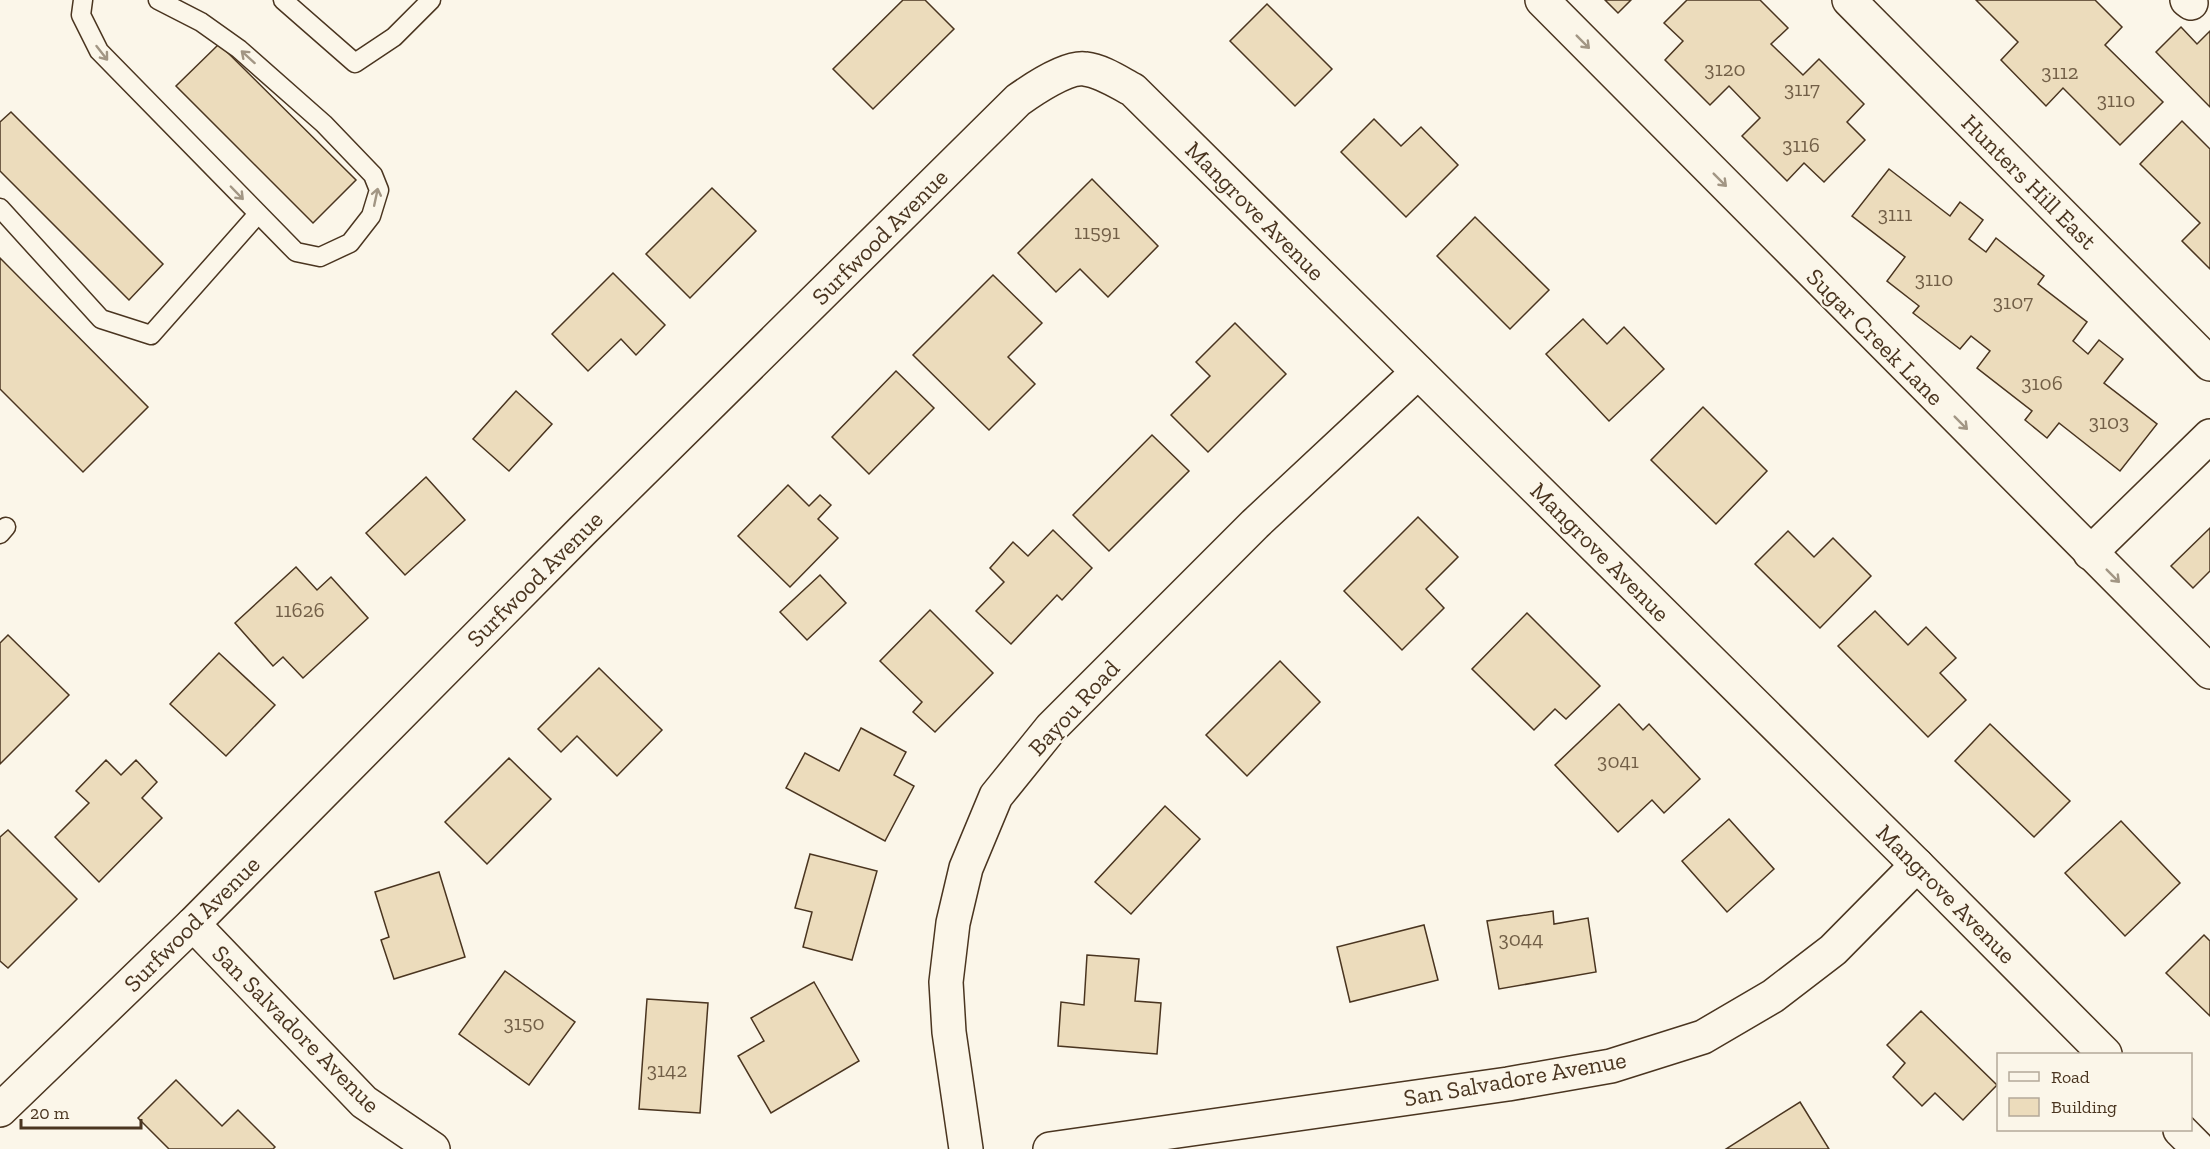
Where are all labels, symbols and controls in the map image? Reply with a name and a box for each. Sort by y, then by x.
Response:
one-way arrow [1576,34,1591,49]
one-way arrow [95,44,108,60]
one-way arrow [241,50,256,64]
house number: 3120 [1704,56,1746,81]
house number: 3112 [2041,59,2079,84]
house number: 3117 [1784,76,1820,101]
house number: 3110 [2097,87,2135,112]
street label: Hunters Hill East [1956,108,2103,255]
house number: 3116 [1782,132,1820,157]
street label: Mangrove Avenue [1180,135,1331,286]
street label: Surfwood Avenue [806,163,954,311]
one-way arrow [1713,173,1728,188]
one-way arrow [230,185,244,200]
one-way arrow [370,188,382,207]
house number: 3111 [1878,201,1912,226]
house number: 11591 [1074,219,1120,244]
street label: Sugar Creek Lane [1801,262,1950,411]
house number: 3110 [1915,266,1953,291]
house number: 3107 [1993,289,2033,314]
house number: 3106 [2021,370,2063,395]
house number: 3103 [2089,409,2129,434]
one-way arrow [1954,416,1969,431]
street label: Mangrove Avenue [1525,476,1676,627]
street label: Surfwood Avenue [461,505,609,653]
one-way arrow [2106,569,2121,584]
house number: 11626 [275,597,325,622]
street label: Bayou Road [1022,654,1125,762]
house number: 3041 [1597,748,1639,773]
street label: Mangrove Avenue [1871,818,2022,969]
street label: Surfwood Avenue [118,850,266,998]
house number: 3044 [1498,926,1544,951]
street label: San Salvadore Avenue [206,939,386,1119]
house number: 3150 [503,1010,545,1035]
street label: San Salvadore Avenue [1401,1045,1628,1112]
legend [1997,1053,2192,1131]
house number: 3142 [647,1057,687,1082]
text: Road [2051,1066,2090,1088]
scale bar [21,1092,141,1130]
text: Building [2051,1096,2117,1118]
text: 20 m [30,1102,70,1124]

